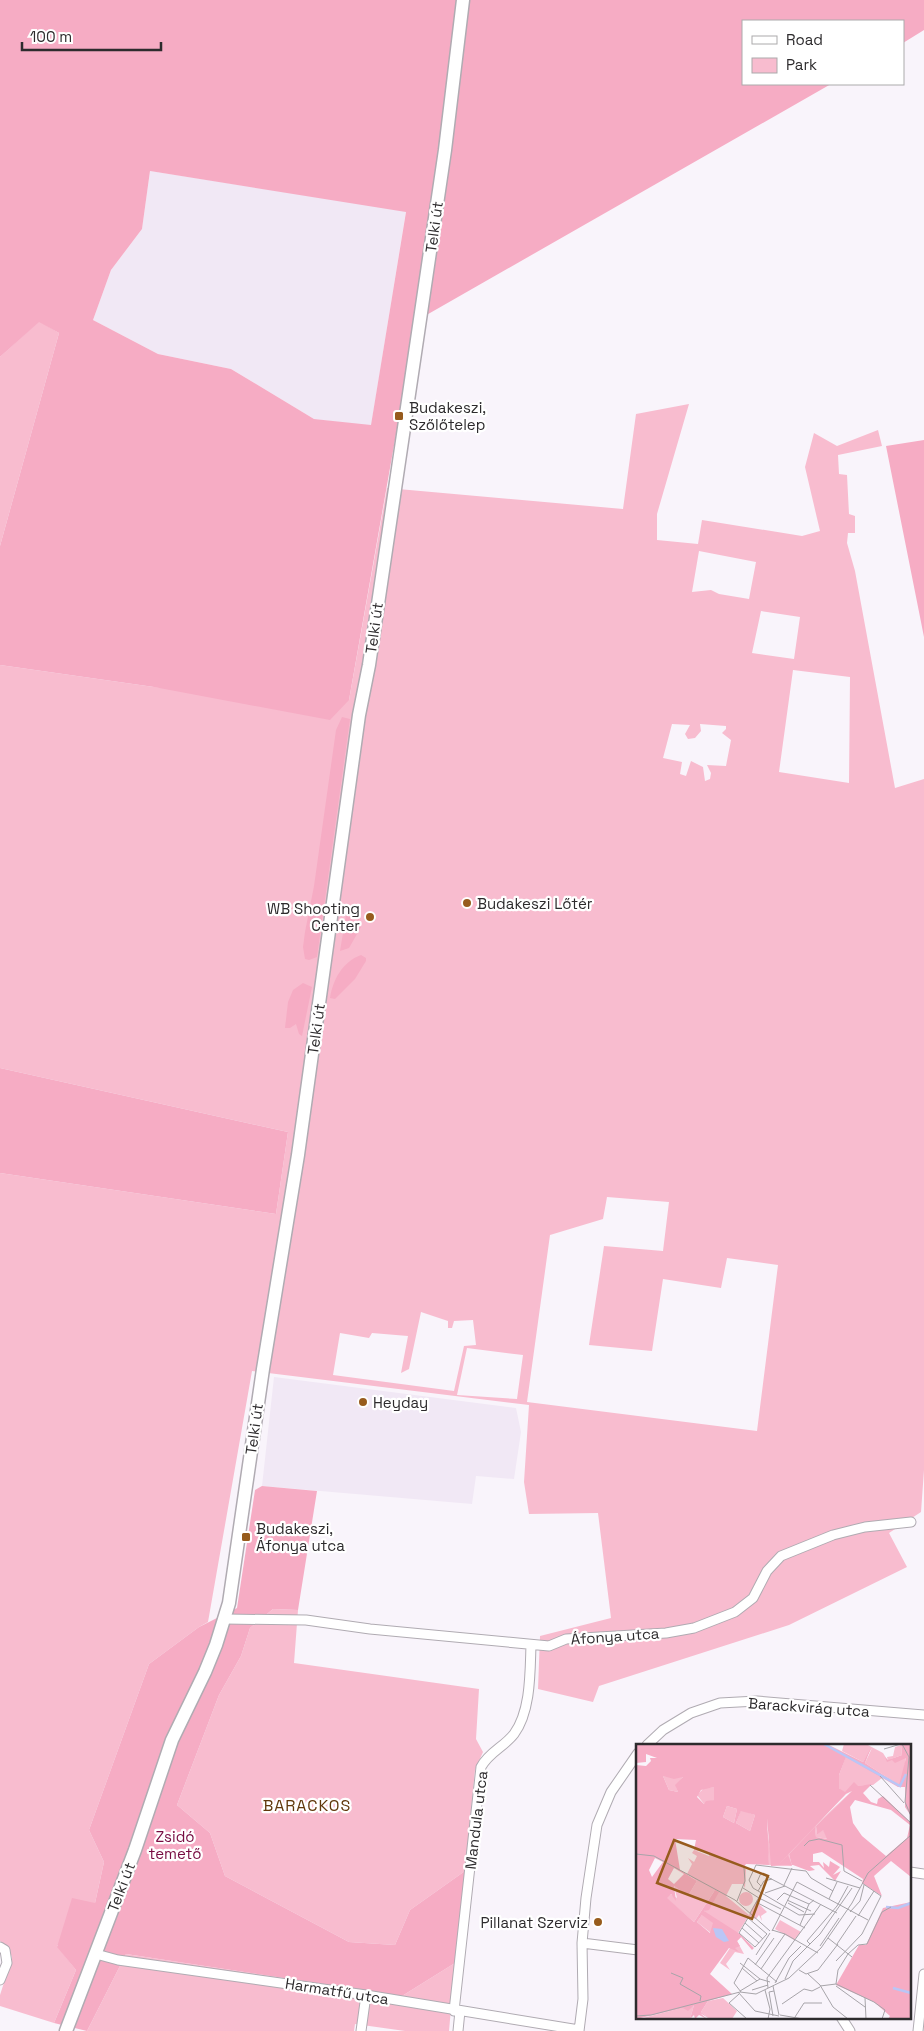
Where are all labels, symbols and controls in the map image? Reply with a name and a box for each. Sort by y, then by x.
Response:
scale bar [22,20,161,52]
legend [742,20,904,85]
text: 100 m [30,27,72,46]
text: Road [786,30,823,49]
text: Park [786,55,817,74]
street label: Telki út [421,200,447,254]
place label: Budakeszi, Szőlőtelep [409,398,486,434]
marker: Budakeszi, Szőlőtelep [393,410,405,422]
street label: Telki út [361,601,387,655]
place label: Budakeszi Lőtér [477,894,593,913]
marker: Budakeszi Lőtér [461,897,473,909]
place label: WB Shooting Center [267,899,360,935]
marker: WB Shooting Center [364,911,376,923]
street label: Telki út [303,1002,329,1056]
place label: Heyday [373,1393,428,1412]
marker: Heyday [357,1396,369,1408]
street label: Telki út [241,1402,267,1456]
place label: Budakeszi, Áfonya utca [256,1519,345,1555]
marker: Budakeszi, Áfonya utca [240,1531,252,1543]
street label: Áfonya utca [570,1623,660,1649]
street label: Barackvirág utca [748,1693,871,1721]
inset map [636,1744,912,2018]
street label: Mandula utca [461,1769,492,1870]
district label: BARACKOS [263,1795,351,1816]
park label: Zsidó temető [149,1827,201,1863]
street label: Telki út [103,1859,139,1914]
place label: Pillanat Szerviz [480,1913,588,1932]
marker: Pillanat Szerviz [592,1916,604,1928]
street label: Harmatfű utca [284,1973,391,2009]

